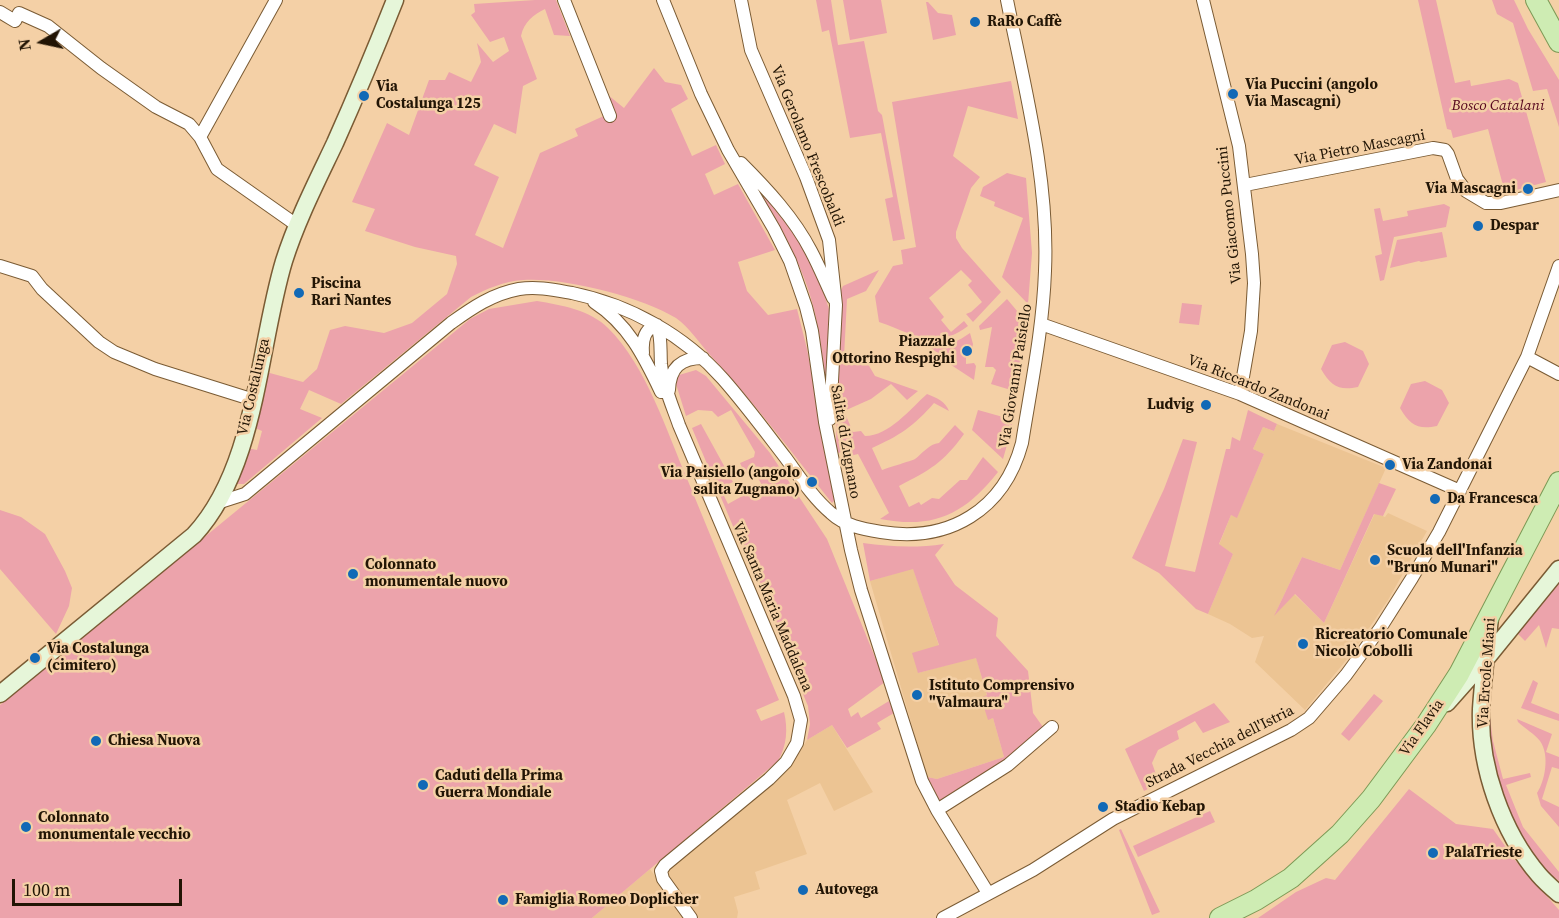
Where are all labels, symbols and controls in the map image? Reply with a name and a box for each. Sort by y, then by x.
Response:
north arrow [12,12,72,72]
place label: RaRo Caffè [987,13,1062,31]
marker: RaRo Caffè [968,15,982,29]
text: N [12,37,36,52]
street label: Via Gerolamo Frescobaldi [766,63,848,229]
place label: Via Puccini (angolo Via Mascagni) [1245,76,1378,111]
place label: Via Costalunga 125 [376,78,481,113]
marker: Via Puccini (angolo Via Mascagni) [1226,87,1240,101]
marker: Via Costalunga 125 [357,89,371,103]
park label: Bosco Catalani [1451,97,1545,115]
street label: Via Pietro Mascagni [1293,127,1427,169]
street label: Via Giacomo Puccini [1214,145,1246,285]
place label: Via Mascagni [1425,180,1516,198]
marker: Via Mascagni [1521,182,1535,196]
place label: Despar [1490,217,1539,235]
marker: Despar [1471,219,1485,233]
place label: Piscina Rari Nantes [311,275,391,310]
marker: Piscina Rari Nantes [292,286,306,300]
street label: Via Giovanni Paisiello [996,303,1036,449]
place label: Piazzale Ottorino Respighi [832,333,955,368]
street label: Via Costalunga [234,337,274,437]
marker: Piazzale Ottorino Respighi [960,344,974,358]
street label: Via Riccardo Zandonai [1185,351,1331,425]
street label: Salita di Zugnano [826,384,864,500]
place label: Ludvig [1147,396,1194,414]
marker: Ludvig [1199,398,1213,412]
place label: Via Zandonai [1402,456,1492,474]
marker: Via Zandonai [1383,458,1397,472]
place label: Via Paisiello (angolo salita Zugnano) [660,464,800,499]
marker: Via Paisiello (angolo salita Zugnano) [805,475,819,489]
place label: Da Francesca [1447,490,1538,508]
marker: Da Francesca [1428,492,1442,506]
street label: Via Santa Maria Maddalena [728,520,816,694]
place label: Scuola dell'Infanzia "Bruno Munari" [1387,542,1523,577]
marker: Scuola dell'Infanzia "Bruno Munari" [1368,553,1382,567]
place label: Colonnato monumentale nuovo [365,556,508,591]
marker: Colonnato monumentale nuovo [346,567,360,581]
street label: Via Ercole Miani [1474,617,1500,729]
place label: Ricreatorio Comunale Nicolò Cobolli [1315,626,1468,661]
marker: Ricreatorio Comunale Nicolò Cobolli [1296,637,1310,651]
place label: Via Costalunga (cimitero) [47,640,149,675]
marker: Via Costalunga (cimitero) [28,651,42,665]
place label: Istituto Comprensivo "Valmaura" [929,677,1074,712]
marker: Istituto Comprensivo "Valmaura" [910,688,924,702]
street label: Via Flavia [1396,696,1448,760]
street label: Strada Vecchia dell'Istria [1143,702,1297,792]
place label: Chiesa Nuova [108,732,200,750]
marker: Chiesa Nuova [89,734,103,748]
place label: Caduti della Prima Guerra Mondiale [435,767,563,802]
marker: Caduti della Prima Guerra Mondiale [416,778,430,792]
place label: Stadio Kebap [1115,798,1205,816]
marker: Stadio Kebap [1096,800,1110,814]
place label: Colonnato monumentale vecchio [38,809,191,844]
marker: Colonnato monumentale vecchio [19,820,33,834]
place label: PalaTrieste [1445,844,1522,862]
marker: PalaTrieste [1426,846,1440,860]
scale bar [15,867,184,905]
text: 100 m [23,877,70,902]
place label: Autovega [815,881,879,899]
marker: Autovega [796,883,810,897]
place label: Famiglia Romeo Doplicher [515,891,699,909]
marker: Famiglia Romeo Doplicher [496,893,510,907]

